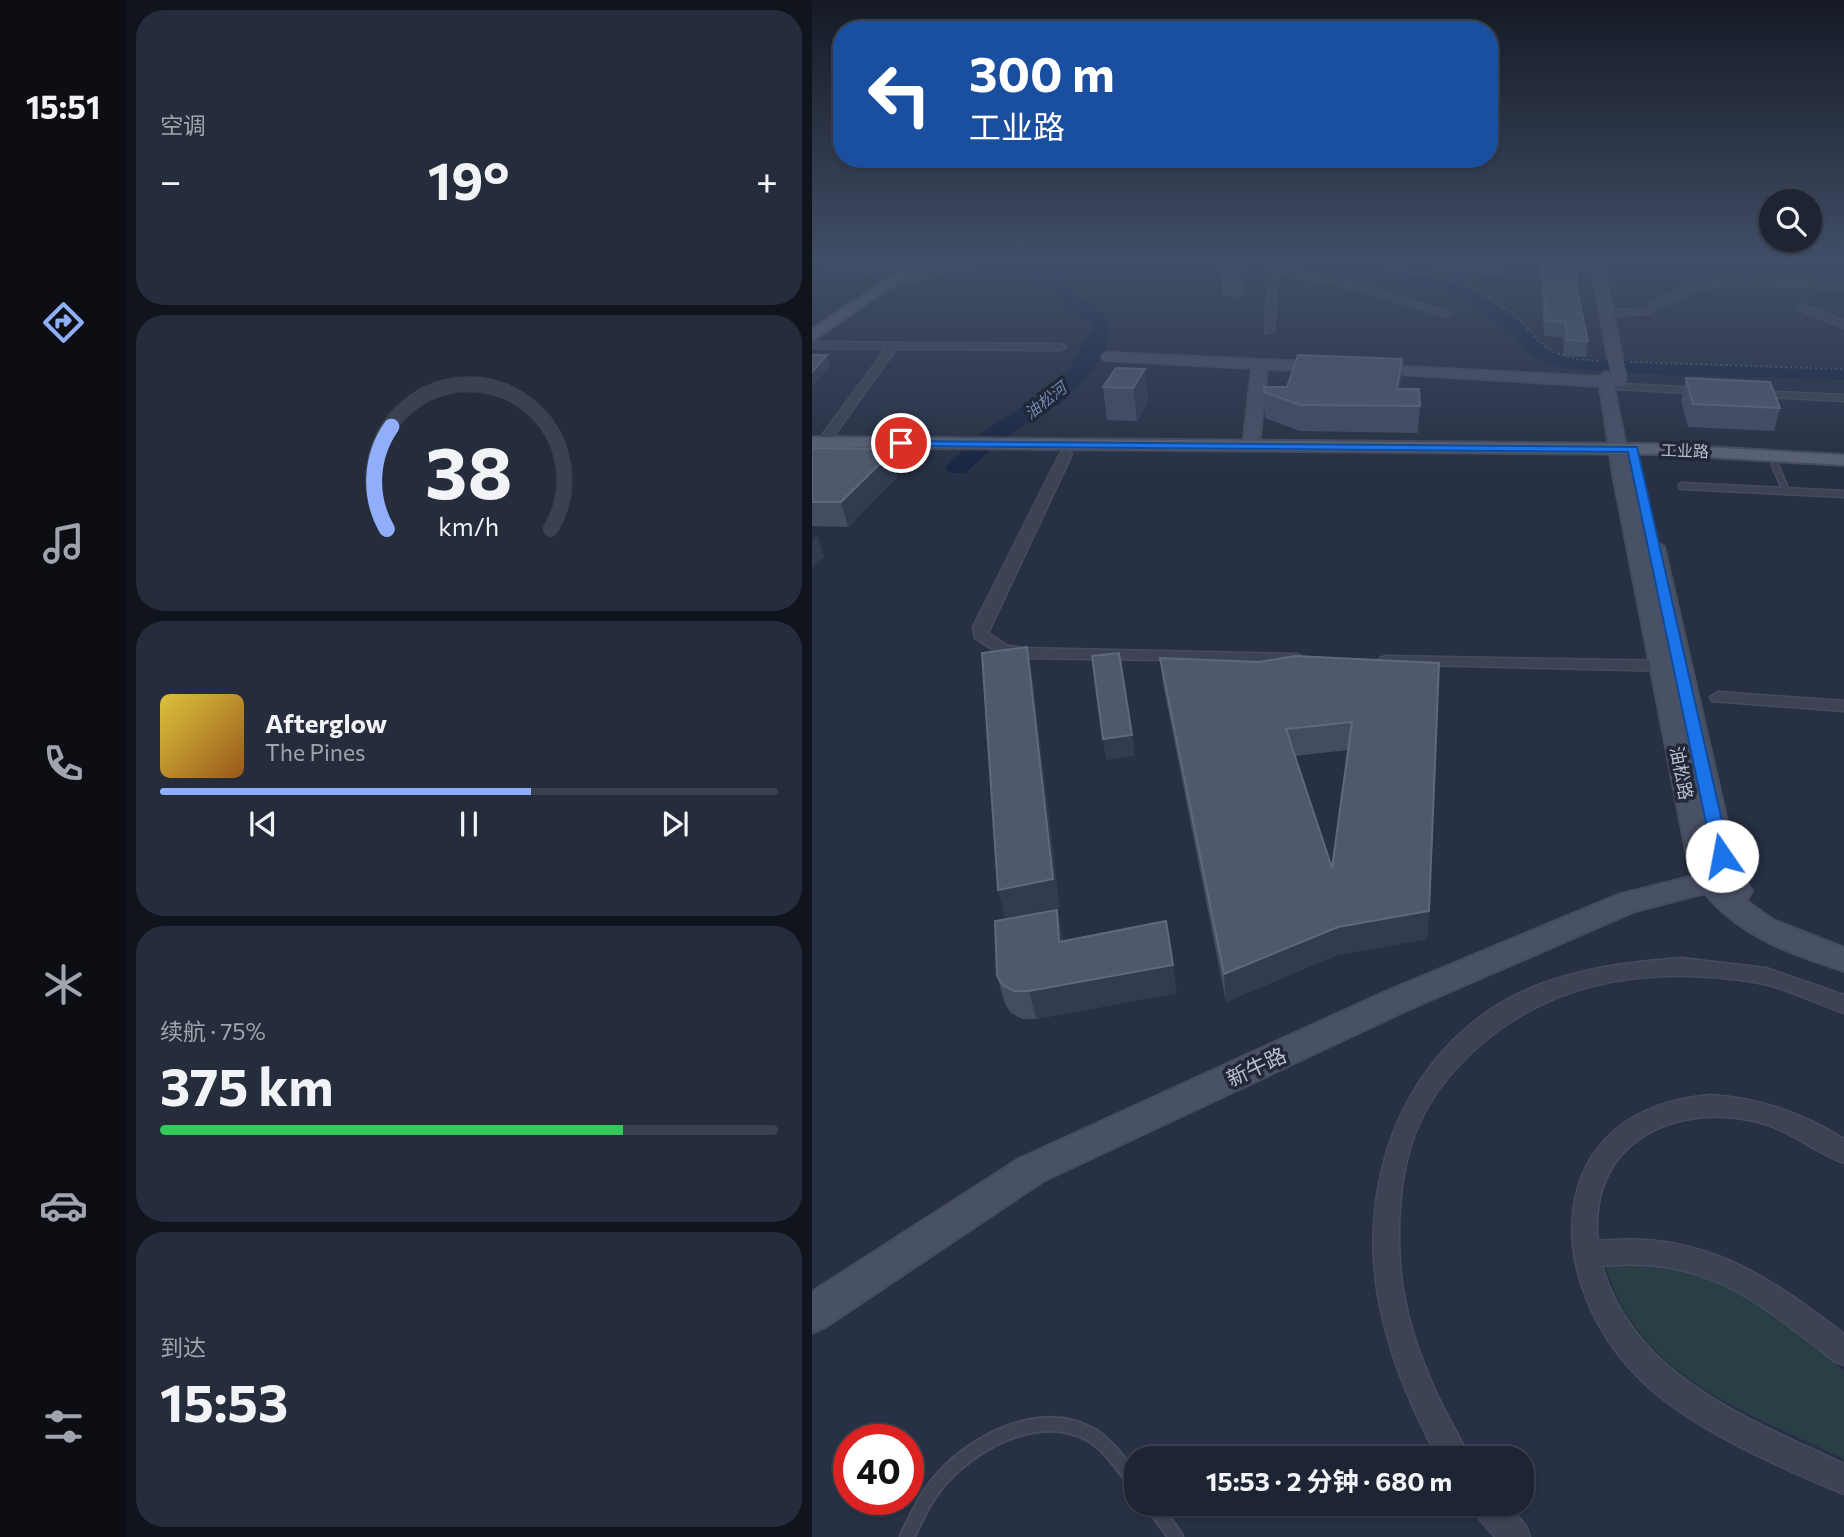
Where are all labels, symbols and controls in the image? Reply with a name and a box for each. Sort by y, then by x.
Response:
text: 300 m [969,42,1115,102]
icon: left [854,49,945,140]
text: 15:51 [26,86,100,126]
text: 工业路 [969,106,1065,146]
text: 空调 [160,111,206,139]
text: 19° [428,147,509,211]
text: − [160,156,182,203]
text: + [756,156,778,203]
map controls [1759,189,1822,252]
button: search [1759,189,1822,252]
icon: directions [39,298,88,347]
water label: 油松河 [1020,376,1072,422]
pin [871,413,931,473]
icon: arrive [882,424,920,462]
text: 38 [425,426,513,515]
street label: 工业路 [1661,440,1709,460]
text: km/h [439,511,499,541]
icon: music [39,519,88,568]
text: Afterglow [265,707,387,738]
text: The Pines [265,738,366,766]
icon: phone [39,739,88,788]
street label: 油松路 [1666,744,1698,802]
icon: previous [244,805,282,843]
icon: pause [450,805,488,843]
icon: next [656,805,694,843]
position arrow [1685,819,1759,893]
icon: climate [39,960,88,1009]
text: 续航 · 75% [160,1017,266,1045]
street label: 新牛路 [1222,1041,1290,1091]
text: 375 km [160,1053,334,1117]
icon: car [39,1181,88,1230]
text: 到达 [160,1333,206,1361]
text: 15:53 [160,1369,288,1433]
icon: filters [39,1402,88,1451]
speed limit sign: 40 [833,1424,924,1515]
text: 15:53 · 2 分钟 · 680 m [1206,1465,1452,1496]

